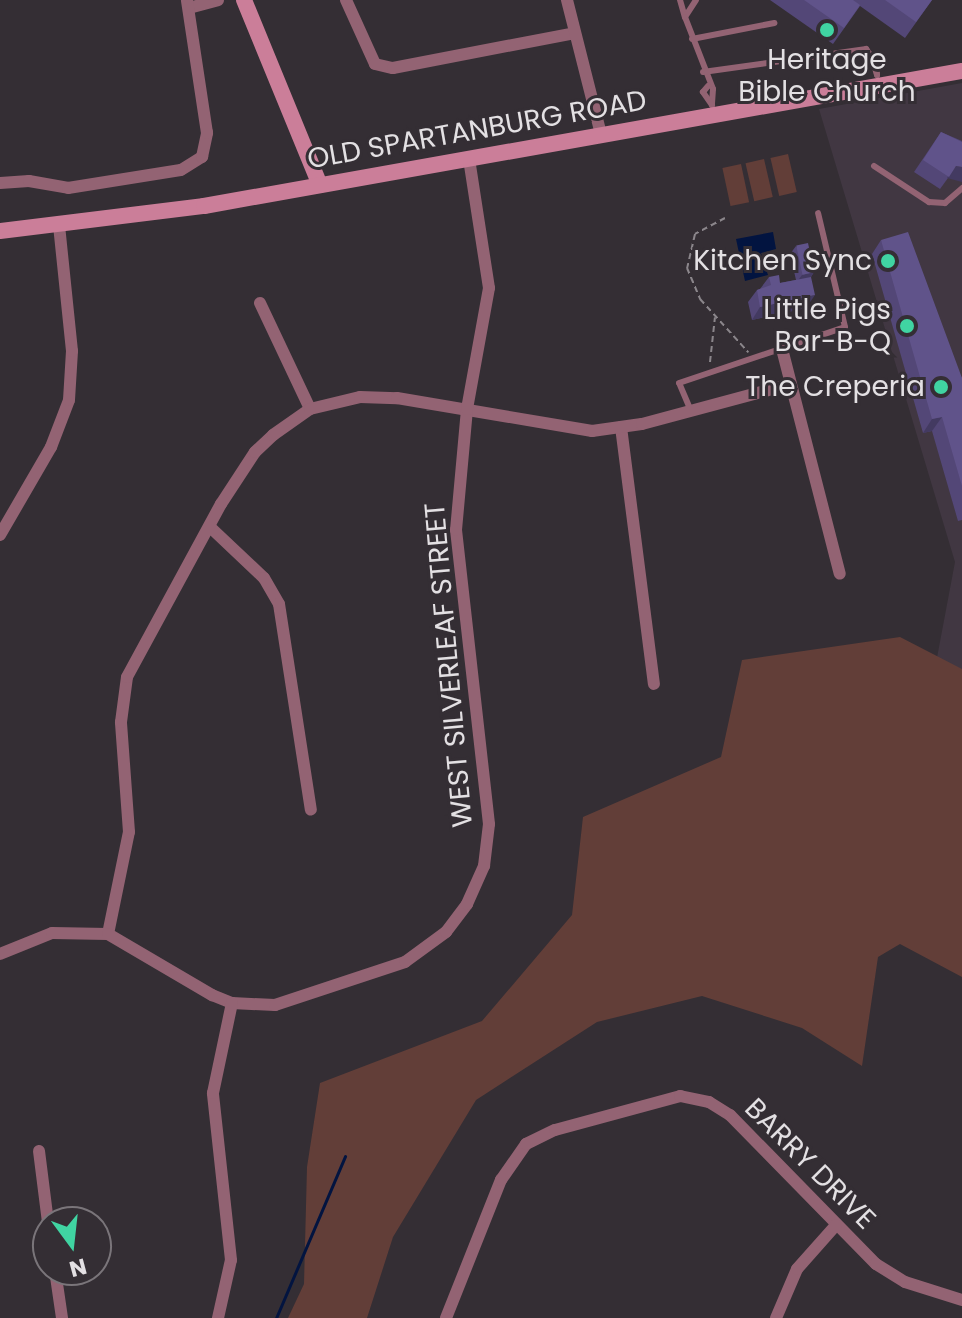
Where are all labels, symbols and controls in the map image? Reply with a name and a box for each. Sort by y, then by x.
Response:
marker: Heritage Bible Church [818,21,836,39]
place label: Heritage Bible Church [738,43,916,109]
street label: OLD SPARTANBURG ROAD [305,84,649,176]
place label: Kitchen Sync [693,244,872,278]
marker: Kitchen Sync [879,252,897,270]
place label: Little Pigs Bar-B-Q [763,293,891,359]
marker: Little Pigs Bar-B-Q [898,317,916,335]
place label: The Creperia [745,370,925,404]
marker: The Creperia [932,378,950,396]
street label: WEST SILVERLEAF STREET [418,501,480,829]
street label: BARRY DRIVE [738,1092,882,1236]
north arrow [32,1206,112,1286]
text: N [66,1251,90,1285]

